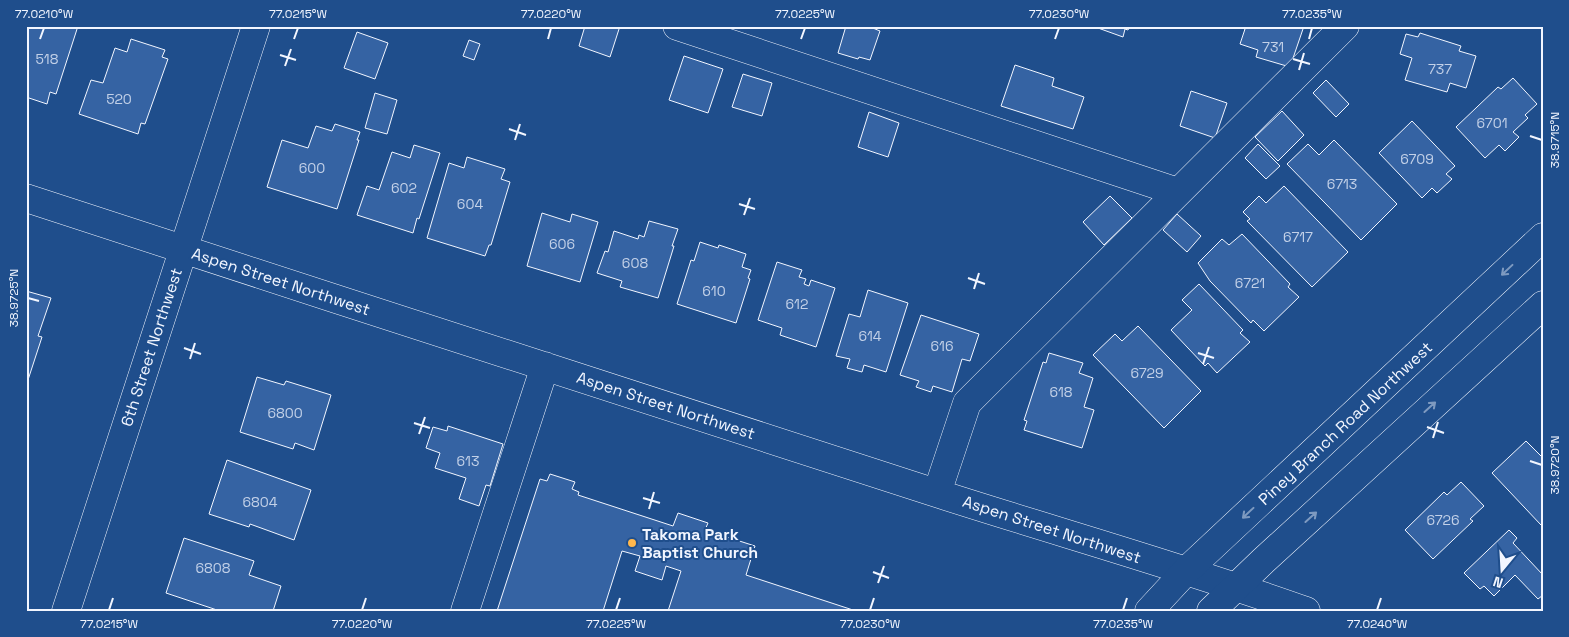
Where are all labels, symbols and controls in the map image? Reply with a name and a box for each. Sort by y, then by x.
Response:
text: 77.0210°W [15,6,74,22]
text: 77.0215°W [269,6,327,22]
text: 77.0220°W [521,6,582,22]
text: 77.0225°W [775,6,836,22]
text: 77.0230°W [1029,6,1090,22]
text: 77.0235°W [1282,6,1342,22]
house number: 731 [1262,38,1284,56]
house number: 518 [36,50,59,68]
house number: 737 [1428,60,1452,78]
house number: 520 [106,90,132,108]
text: 38.9715°N [1547,112,1563,168]
house number: 6701 [1477,114,1507,132]
house number: 6709 [1400,150,1434,168]
house number: 600 [299,159,325,177]
house number: 6713 [1327,175,1357,193]
house number: 602 [391,179,417,197]
house number: 604 [457,195,483,213]
house number: 6717 [1283,228,1313,246]
house number: 606 [549,235,575,253]
street label: Aspen Street Northwest [189,243,373,320]
house number: 608 [622,254,648,272]
one-way arrow [1501,264,1514,276]
street label: 6th Street Northwest [116,265,187,429]
text: 38.9725°N [6,269,22,327]
house number: 6721 [1235,274,1265,292]
house number: 610 [702,282,726,300]
house number: 612 [786,295,808,313]
house number: 614 [858,327,882,345]
house number: 616 [931,337,953,355]
street label: Piney Branch Road Northwest [1254,337,1437,510]
house number: 6729 [1130,364,1164,382]
street label: Aspen Street Northwest [574,367,758,444]
house number: 618 [1049,383,1073,401]
one-way arrow [1424,402,1437,413]
house number: 6800 [267,404,303,422]
text: 38.9720°N [1547,436,1563,495]
house number: 613 [457,452,479,470]
street label: Aspen Street Northwest [960,491,1144,568]
house number: 6804 [242,493,278,511]
one-way arrow [1242,507,1255,519]
one-way arrow [1304,511,1317,523]
house number: 6726 [1426,511,1460,529]
place label: Takoma Park Baptist Church [642,524,758,563]
marker: Takoma Park Baptist Church [626,537,638,549]
north arrow [1476,544,1526,594]
house number: 6808 [196,559,231,577]
text: N [1491,572,1505,592]
text: 77.0215°W [80,616,138,632]
text: 77.0220°W [332,616,393,632]
text: 77.0225°W [586,616,647,632]
text: 77.0230°W [840,616,901,632]
text: 77.0235°W [1093,616,1153,632]
text: 77.0240°W [1347,616,1408,632]

